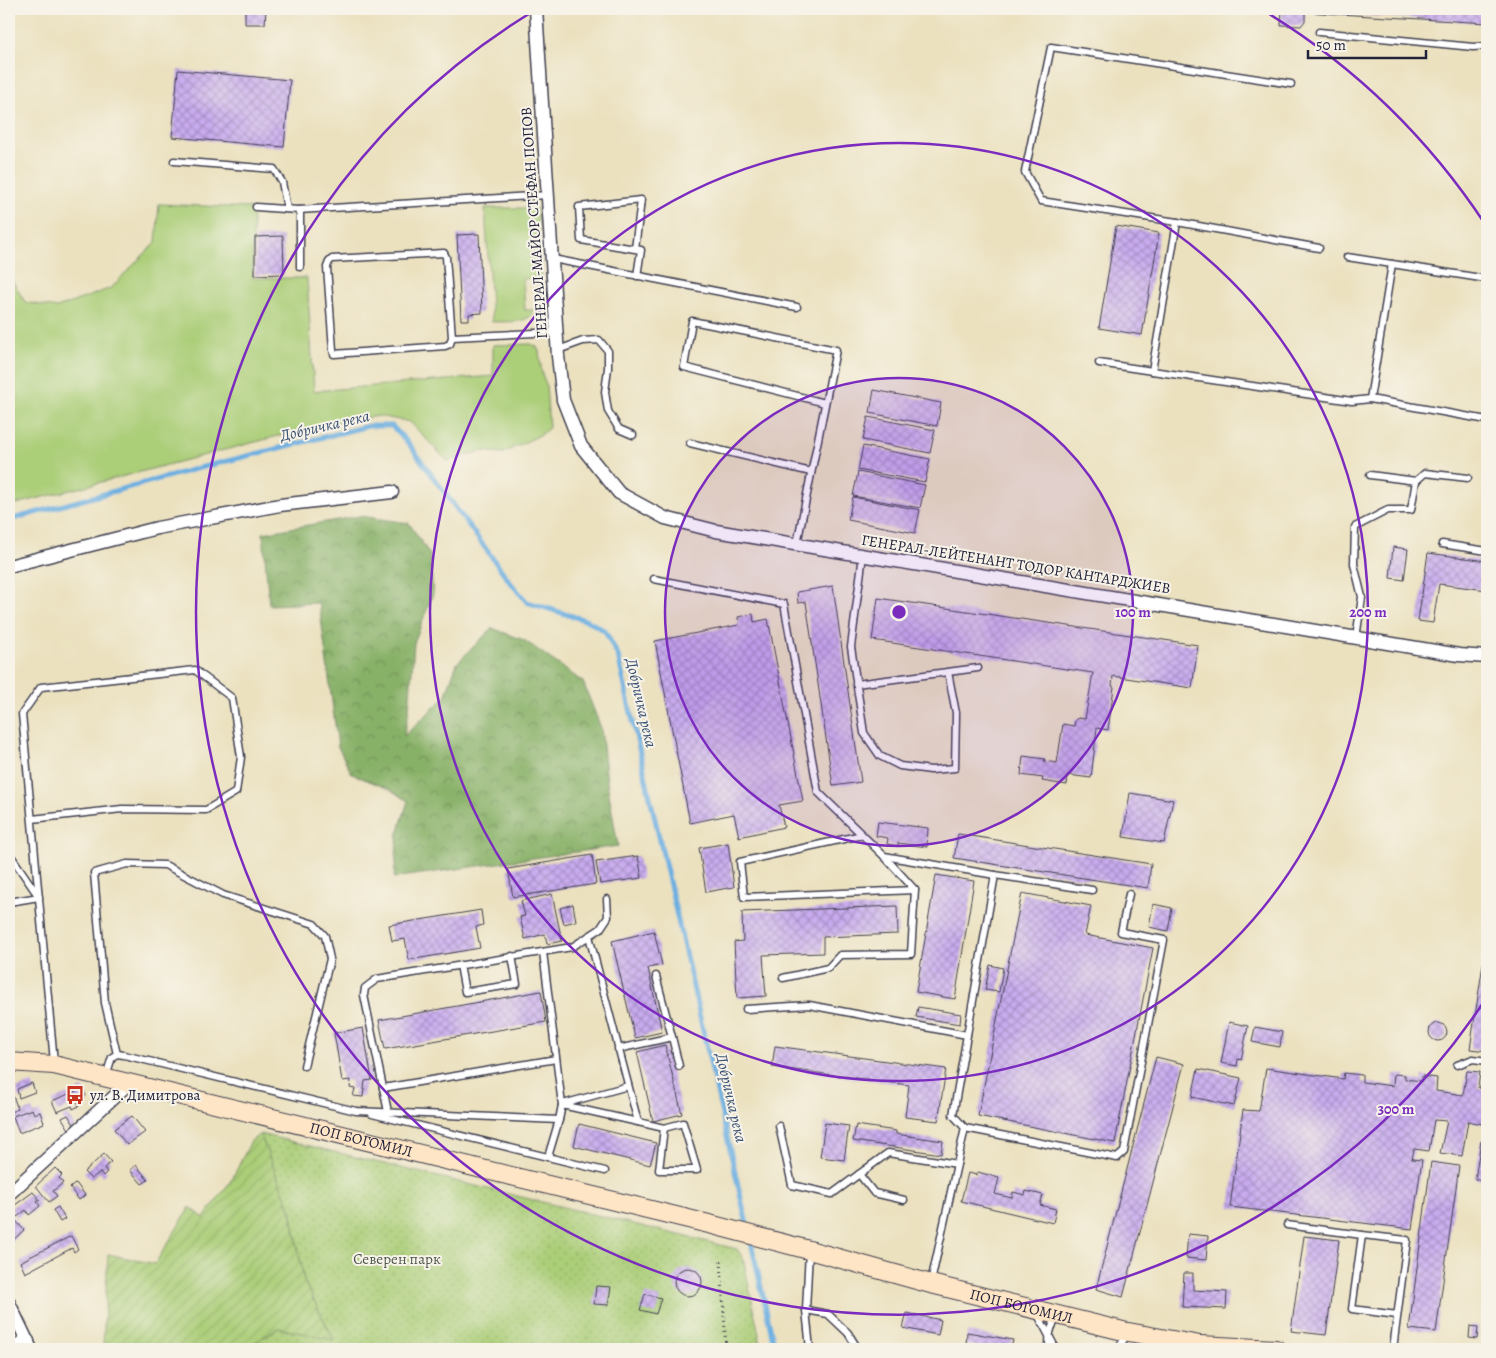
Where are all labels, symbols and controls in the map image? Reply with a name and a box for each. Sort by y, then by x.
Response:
scale bar [1308,28,1426,60]
text: 50 m [1316,35,1346,55]
street label: ГЕНЕРАЛ-МАЙОР СТЕФАН ПОПОВ [516,106,552,340]
water label: Добричка река [277,405,372,447]
street label: ГЕНЕРАЛ-ЛЕЙТЕНАНТ ТОДОР КАНТАРДЖИЕВ [860,530,1172,598]
text: 100 m [1115,602,1151,622]
text: 200 m [1349,602,1387,622]
centre of rings [890,603,908,621]
water label: Добричка река [620,655,662,750]
water label: Добричка река [710,1050,752,1145]
bus stop icon: ул. В. Димитрова [64,1084,86,1106]
place label: ул. В. Димитрова [89,1085,201,1105]
text: 300 m [1378,1099,1415,1119]
street label: ПОП БОГОМИЛ [308,1117,415,1162]
park label: Северен парк [353,1249,441,1269]
street label: ПОП БОГОМИЛ [968,1284,1075,1328]

